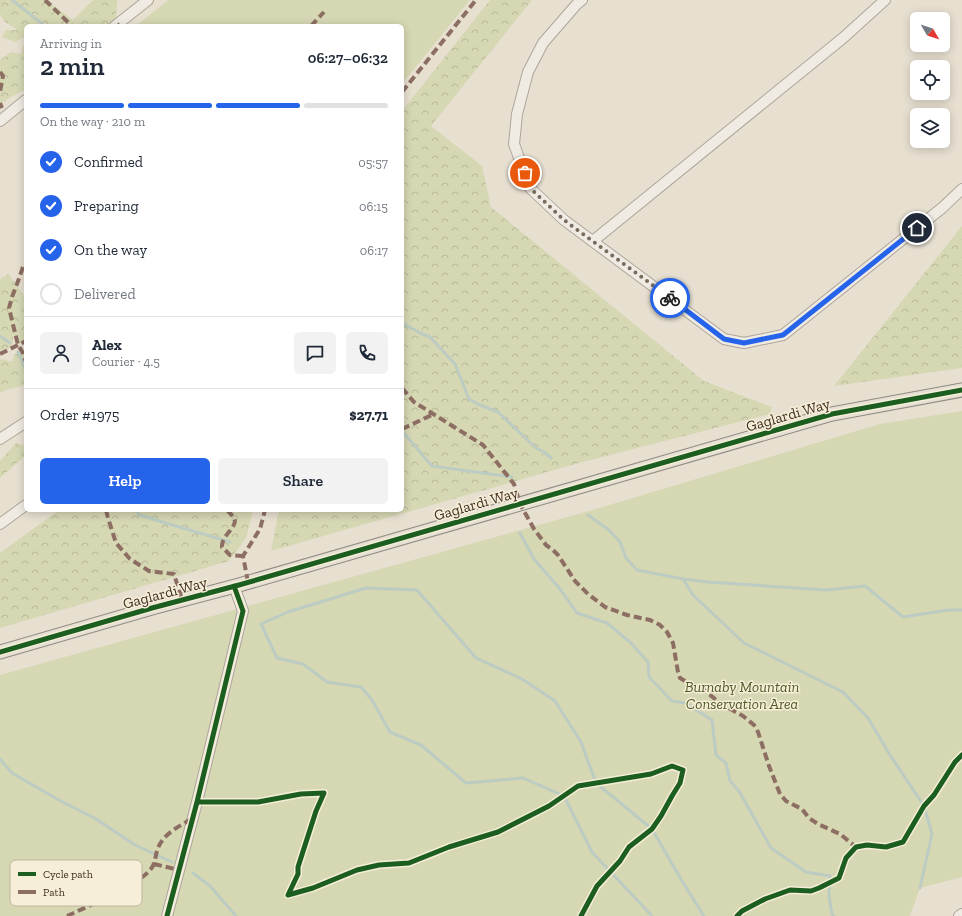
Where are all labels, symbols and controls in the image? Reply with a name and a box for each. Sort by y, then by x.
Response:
north arrow [910,12,950,52]
map controls [910,12,950,148]
text: Arriving in [40,36,102,51]
text: 06:27–06:32 [308,49,388,67]
text: 2 min [40,50,104,82]
button: locate [910,60,950,100]
button: layers [910,108,950,148]
text: On the way · 210 m [40,114,145,129]
icon: check [40,151,62,173]
text: Confirmed [74,153,143,171]
text: 05:57 [358,155,388,170]
pin [508,156,542,190]
icon: bag [514,162,536,184]
icon: check [40,195,62,217]
text: Preparing [74,197,139,215]
text: 06:15 [359,199,388,214]
pin [900,211,934,245]
icon: home [906,217,928,239]
icon: check [40,239,62,261]
text: On the way [74,241,147,259]
text: 06:17 [360,243,388,258]
courier [650,278,690,318]
text: Delivered [74,285,136,303]
icon: bike [659,287,681,309]
button: person [40,332,82,374]
button: chat [294,332,336,374]
button: phone [346,332,388,374]
text: Alex [92,336,122,354]
text: Courier · 4.5 [92,354,160,369]
street label: Gaglardi Way [744,394,832,436]
text: Order #1975 [40,406,119,424]
text: $27.71 [349,406,388,424]
button: Help [40,458,210,504]
button: Share [218,458,388,504]
street label: Gaglardi Way [432,483,520,525]
street label: Gaglardi Way [121,573,210,613]
park label: Burnaby Mountain Conservation Area [685,678,799,713]
legend [10,860,142,906]
text: Cycle path [43,868,94,881]
text: Path [43,886,66,899]

